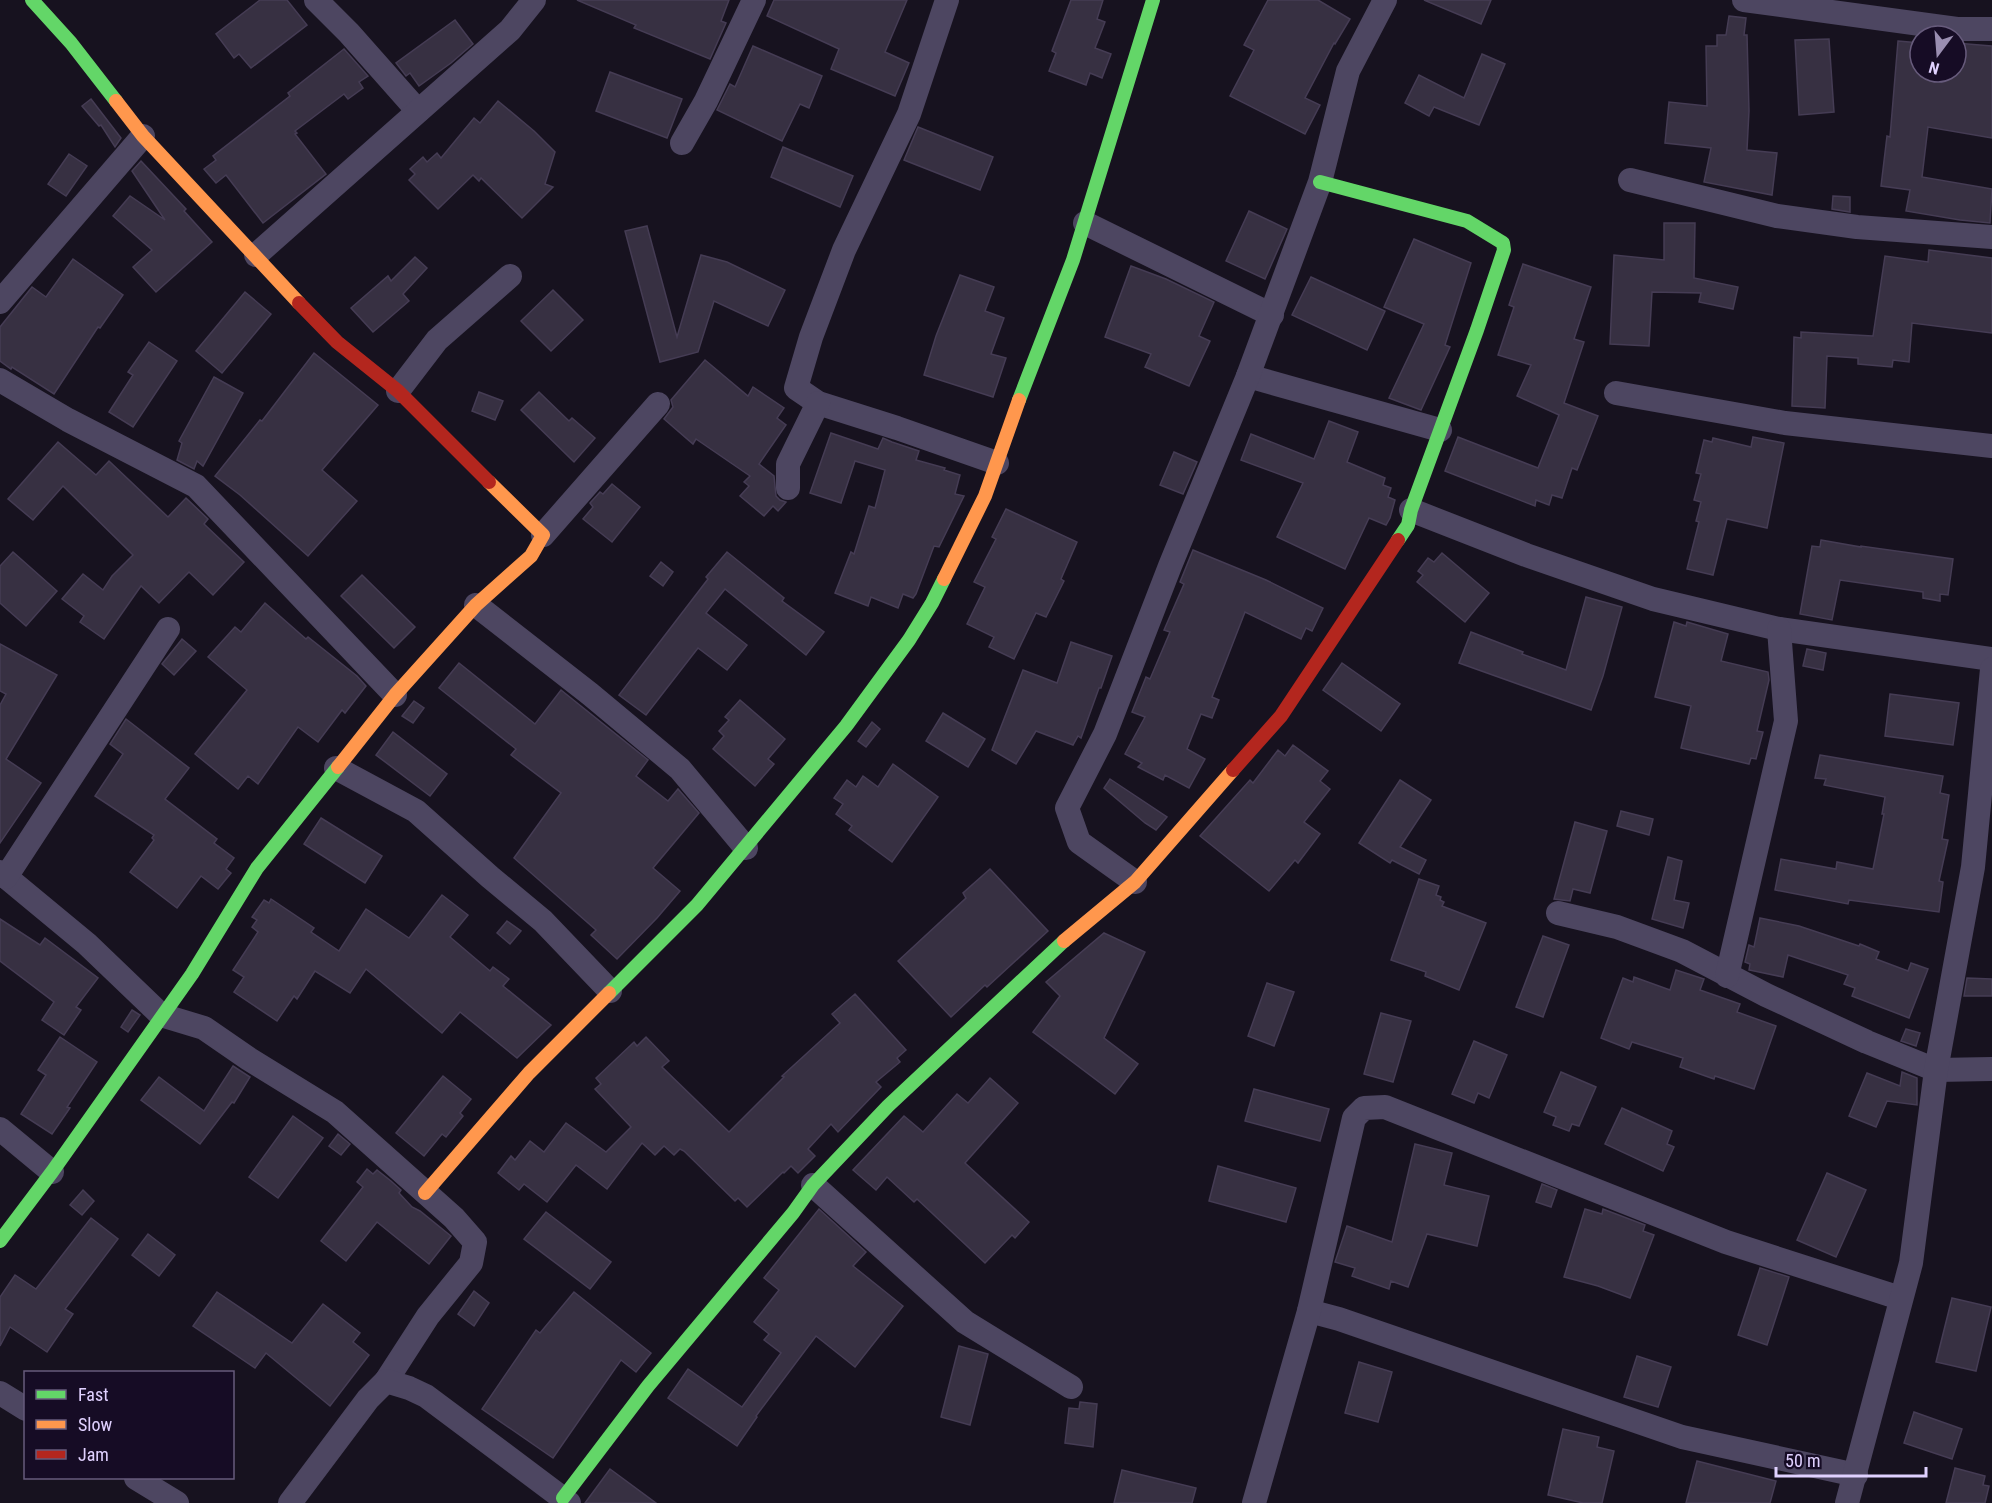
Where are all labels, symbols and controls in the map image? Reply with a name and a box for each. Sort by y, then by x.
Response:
north arrow [1908,24,1968,84]
text: N [1927,57,1941,78]
legend [24,1371,234,1479]
text: Fast [78,1384,109,1405]
text: Slow [78,1414,113,1435]
scale bar [1776,1440,1926,1478]
text: Jam [78,1444,109,1465]
text: 50 m [1785,1450,1820,1471]

